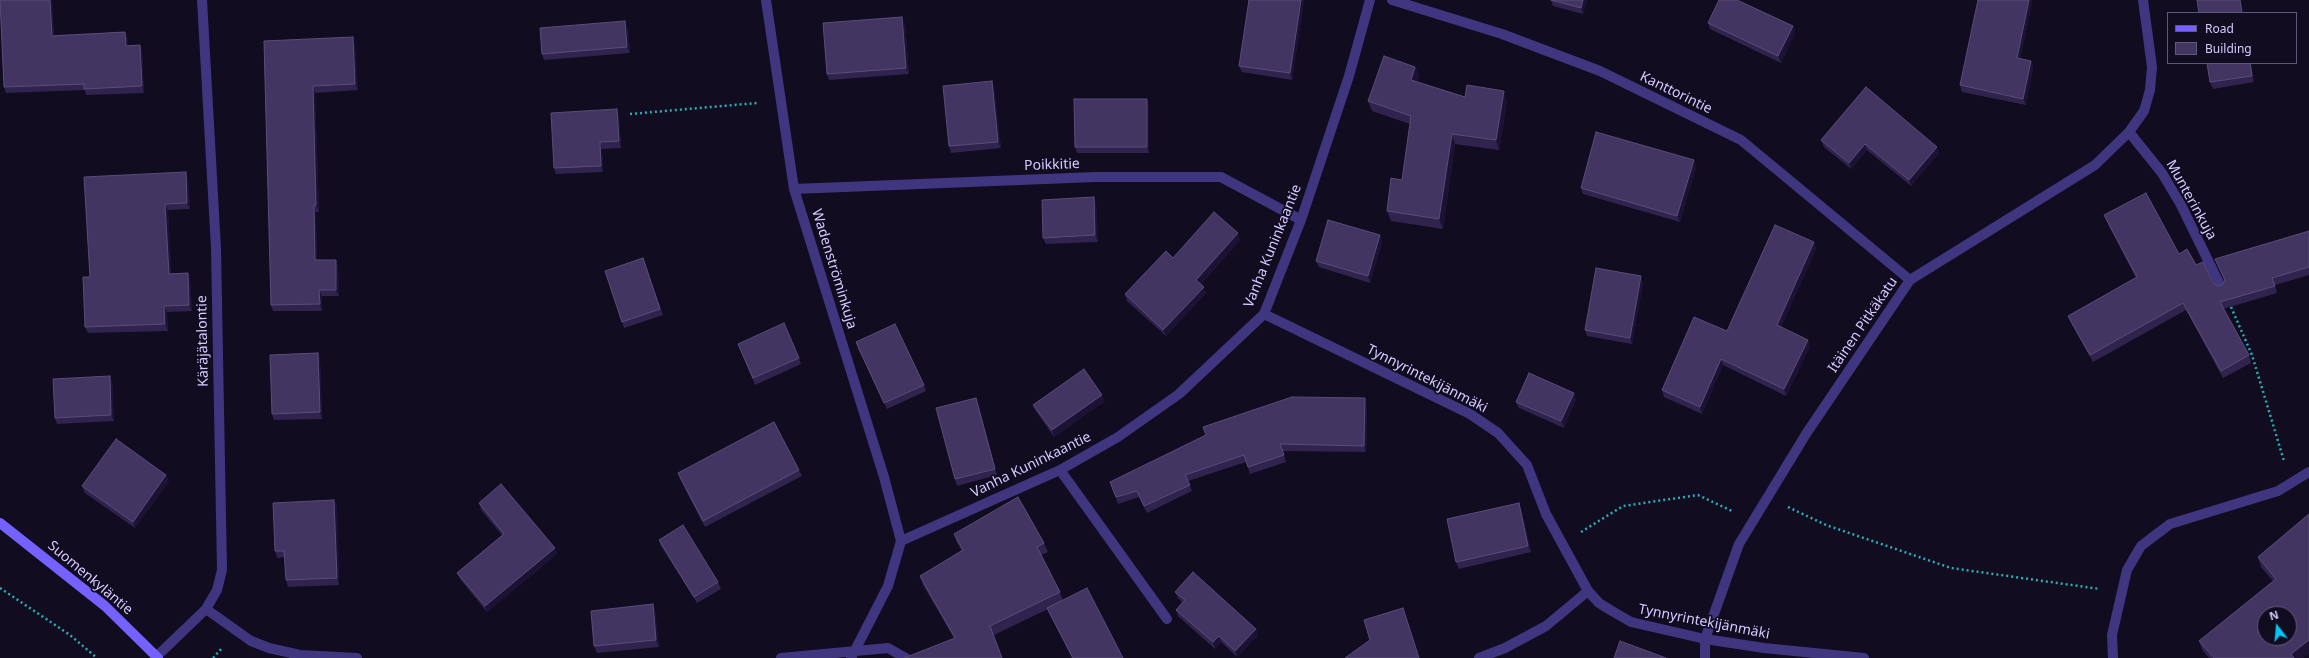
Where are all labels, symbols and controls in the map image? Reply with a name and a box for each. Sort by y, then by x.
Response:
legend [2167,12,2297,64]
text: Road [2205,20,2234,37]
text: Building [2205,40,2252,57]
street label: Kanttorintie [1637,68,1715,118]
street label: Poikkitie [1024,156,1080,174]
street label: Munterinkuja [2162,157,2220,243]
street label: Vanha Kuninkaantie [1241,182,1305,310]
street label: Wadenströminkuja [808,207,860,331]
street label: Itäinen Pitkäkatu [1825,274,1901,376]
street label: Käräjätalontie [194,295,212,387]
street label: Tynnyrintekijänmäki [1364,341,1490,417]
street label: Vanha Kuninkaantie [968,429,1094,501]
street label: Suomenkyläntie [44,538,136,618]
street label: Tynnyrintekijänmäki [1637,601,1771,643]
north arrow [2257,606,2297,646]
text: N [2267,607,2280,623]

